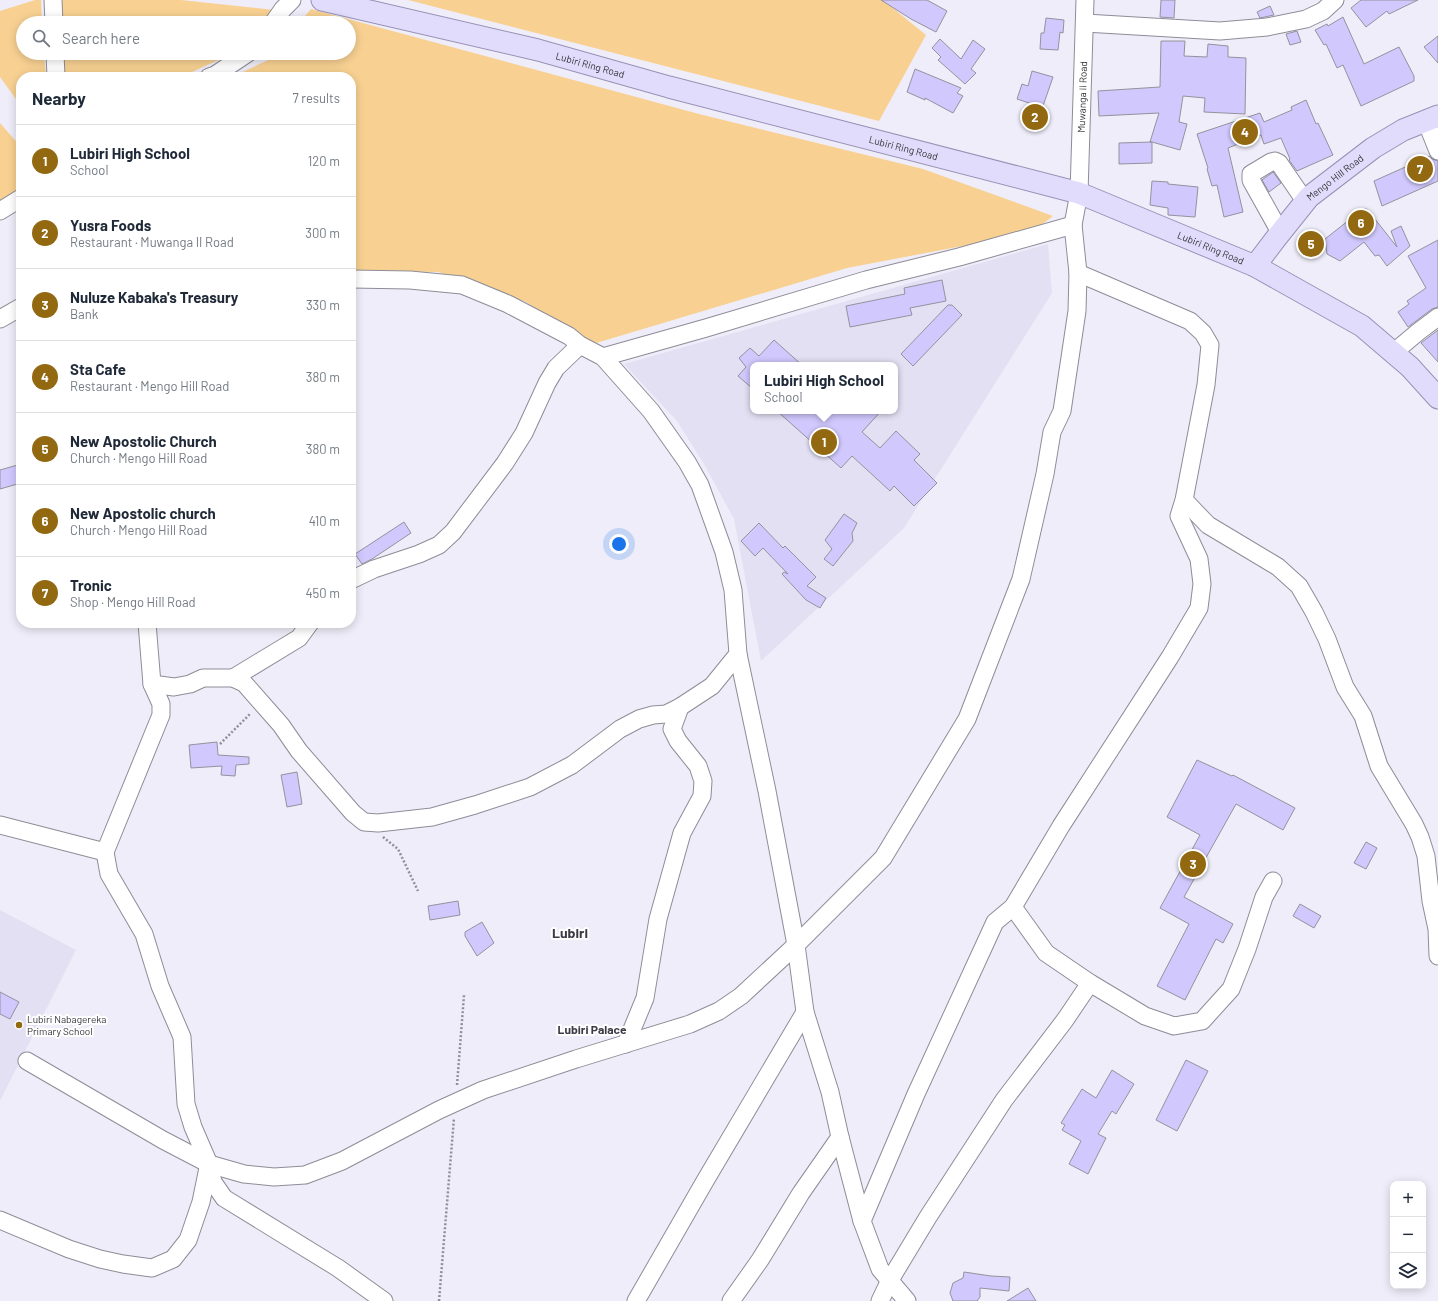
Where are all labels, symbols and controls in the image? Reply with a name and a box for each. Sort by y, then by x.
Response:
search box [16,16,356,60]
icon: search [30,27,52,49]
text: Search here [62,29,140,47]
street label: Lubiri Ring Road [555,49,626,80]
street label: Muwanga II Road [1075,61,1089,133]
text: Nearby [32,88,86,108]
text: 7 results [293,90,340,106]
pin: 2 [1022,102,1048,132]
pin: 4 [1232,117,1258,147]
street label: Lubiri Ring Road [868,133,939,162]
text: Lubiri High School [70,144,190,162]
street label: Mengo Hill Road [1304,152,1366,203]
text: 1 [43,153,47,169]
text: 120 m [308,153,340,169]
pin: 7 [1407,154,1433,184]
text: School [70,162,108,178]
pin: 6 [1348,208,1374,238]
text: Yusra Foods [70,216,151,234]
text: 2 [41,225,49,241]
text: 300 m [305,225,340,241]
street label: Lubiri Ring Road [1176,229,1246,267]
pin: 5 [1298,229,1324,259]
text: Restaurant · Muwanga II Road [70,234,234,250]
text: Nuluze Kabaka's Treasury [70,288,238,306]
text: 3 [41,297,49,313]
text: 330 m [306,297,340,313]
text: Bank [70,306,98,322]
text: Sta Cafe [70,360,126,378]
popup [750,362,898,414]
text: 4 [41,369,49,385]
text: 380 m [306,369,340,385]
text: Lubiri High School [764,371,884,389]
text: Restaurant · Mengo Hill Road [70,378,229,394]
text: School [764,389,802,405]
pin: 1 [811,427,837,457]
text: New Apostolic Church [70,432,217,450]
text: 5 [41,441,49,457]
text: 380 m [306,441,340,457]
text: Church · Mengo Hill Road [70,450,207,466]
text: New Apostolic church [70,504,216,522]
text: 6 [42,513,48,529]
text: 410 m [309,513,340,529]
text: Church · Mengo Hill Road [70,522,207,538]
your location [609,534,629,554]
text: Tronic [70,576,112,594]
text: 7 [42,585,48,601]
text: 450 m [305,585,340,601]
text: Shop · Mengo Hill Road [70,594,196,610]
pin: 3 [1180,849,1206,879]
district label: Lubiri [552,924,588,941]
place label: Lubiri Nabagereka Primary School [27,1013,106,1037]
marker: Lubiri Nabagereka Primary School [14,1020,24,1030]
district label: Lubiri Palace [558,1022,627,1036]
map controls [1390,1181,1426,1289]
button: + [1390,1181,1426,1217]
button: − [1390,1217,1426,1253]
button: layers [1390,1253,1426,1289]

